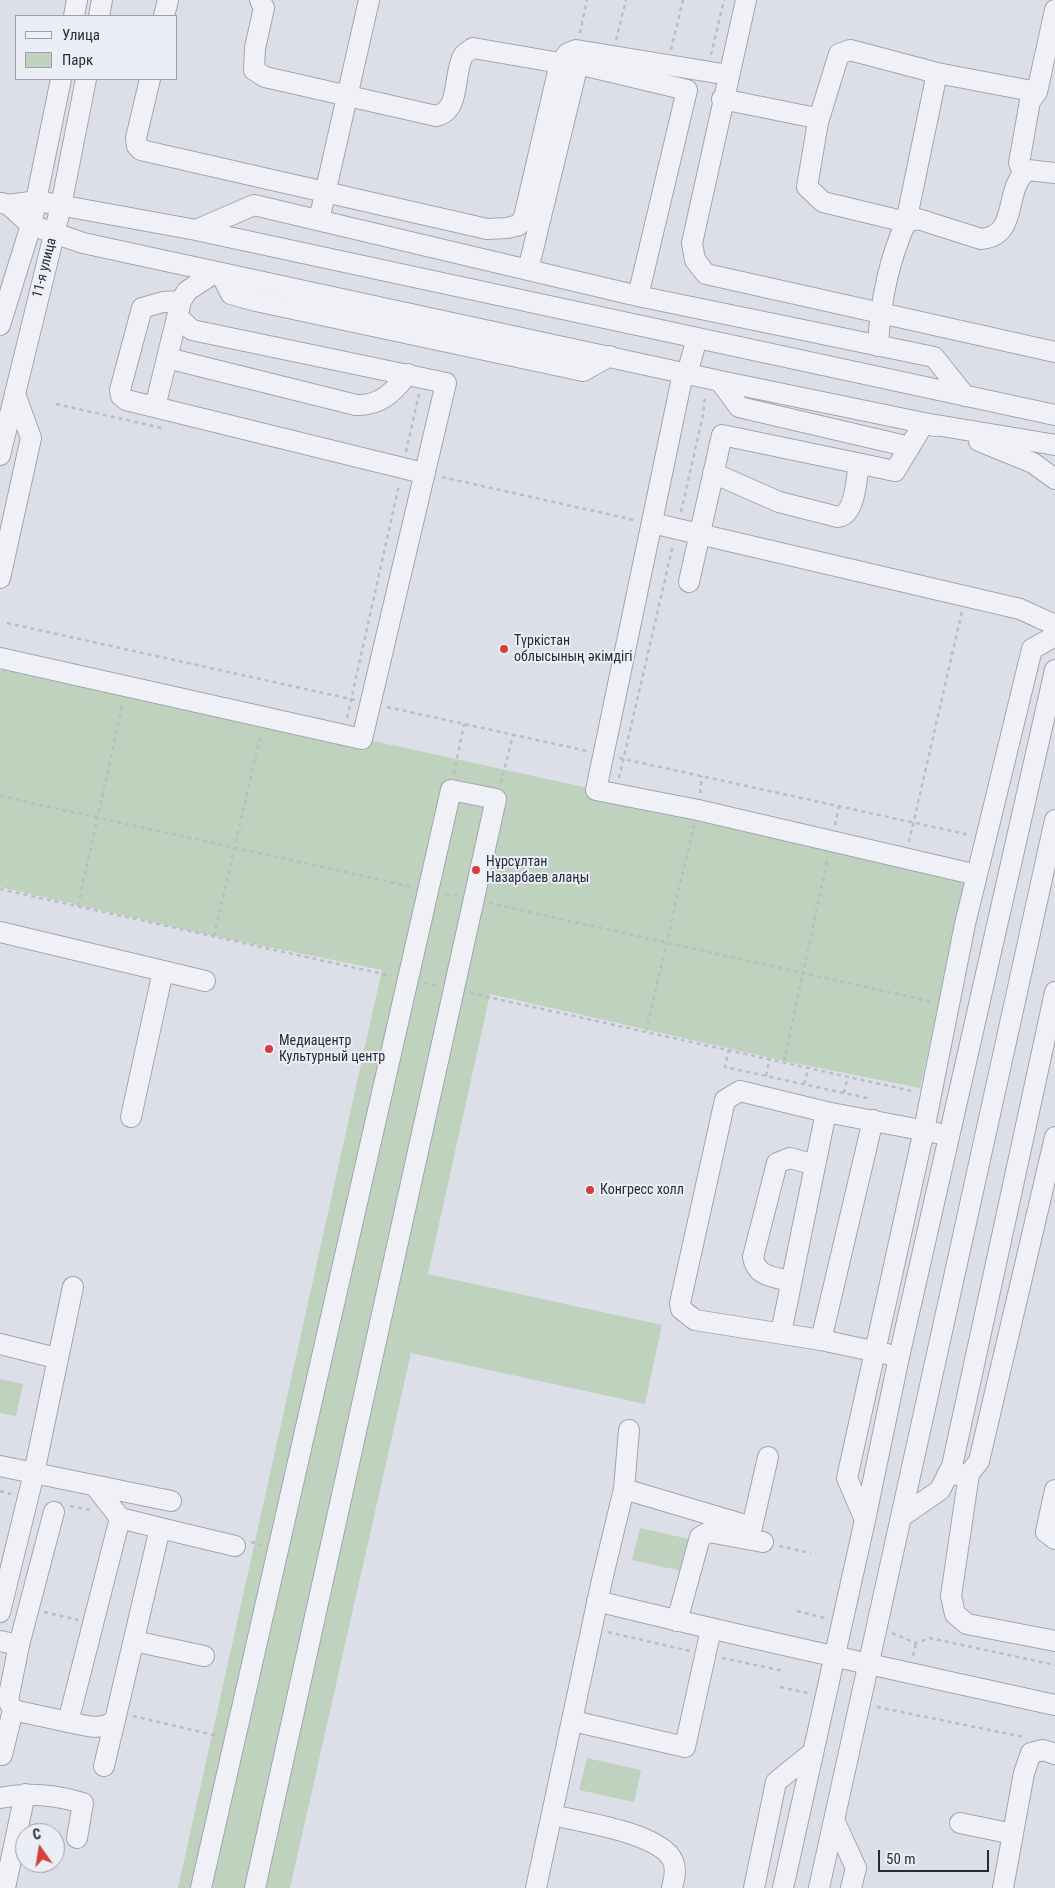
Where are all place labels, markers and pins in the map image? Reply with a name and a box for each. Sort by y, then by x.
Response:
place label: Түркістан облысының әкімдігі [514,633,633,666]
marker: Түркістан облысының әкімдігі [498,643,510,655]
place label: Нұрсұлтан Назарбаев алаңы [486,854,589,886]
marker: Нұрсұлтан Назарбаев алаңы [470,864,482,876]
place label: Медиацентр Культурный центр [279,1033,385,1066]
marker: Медиацентр Культурный центр [263,1043,275,1055]
place label: Конгресс холл [600,1182,684,1198]
marker: Конгресс холл [584,1184,596,1196]

